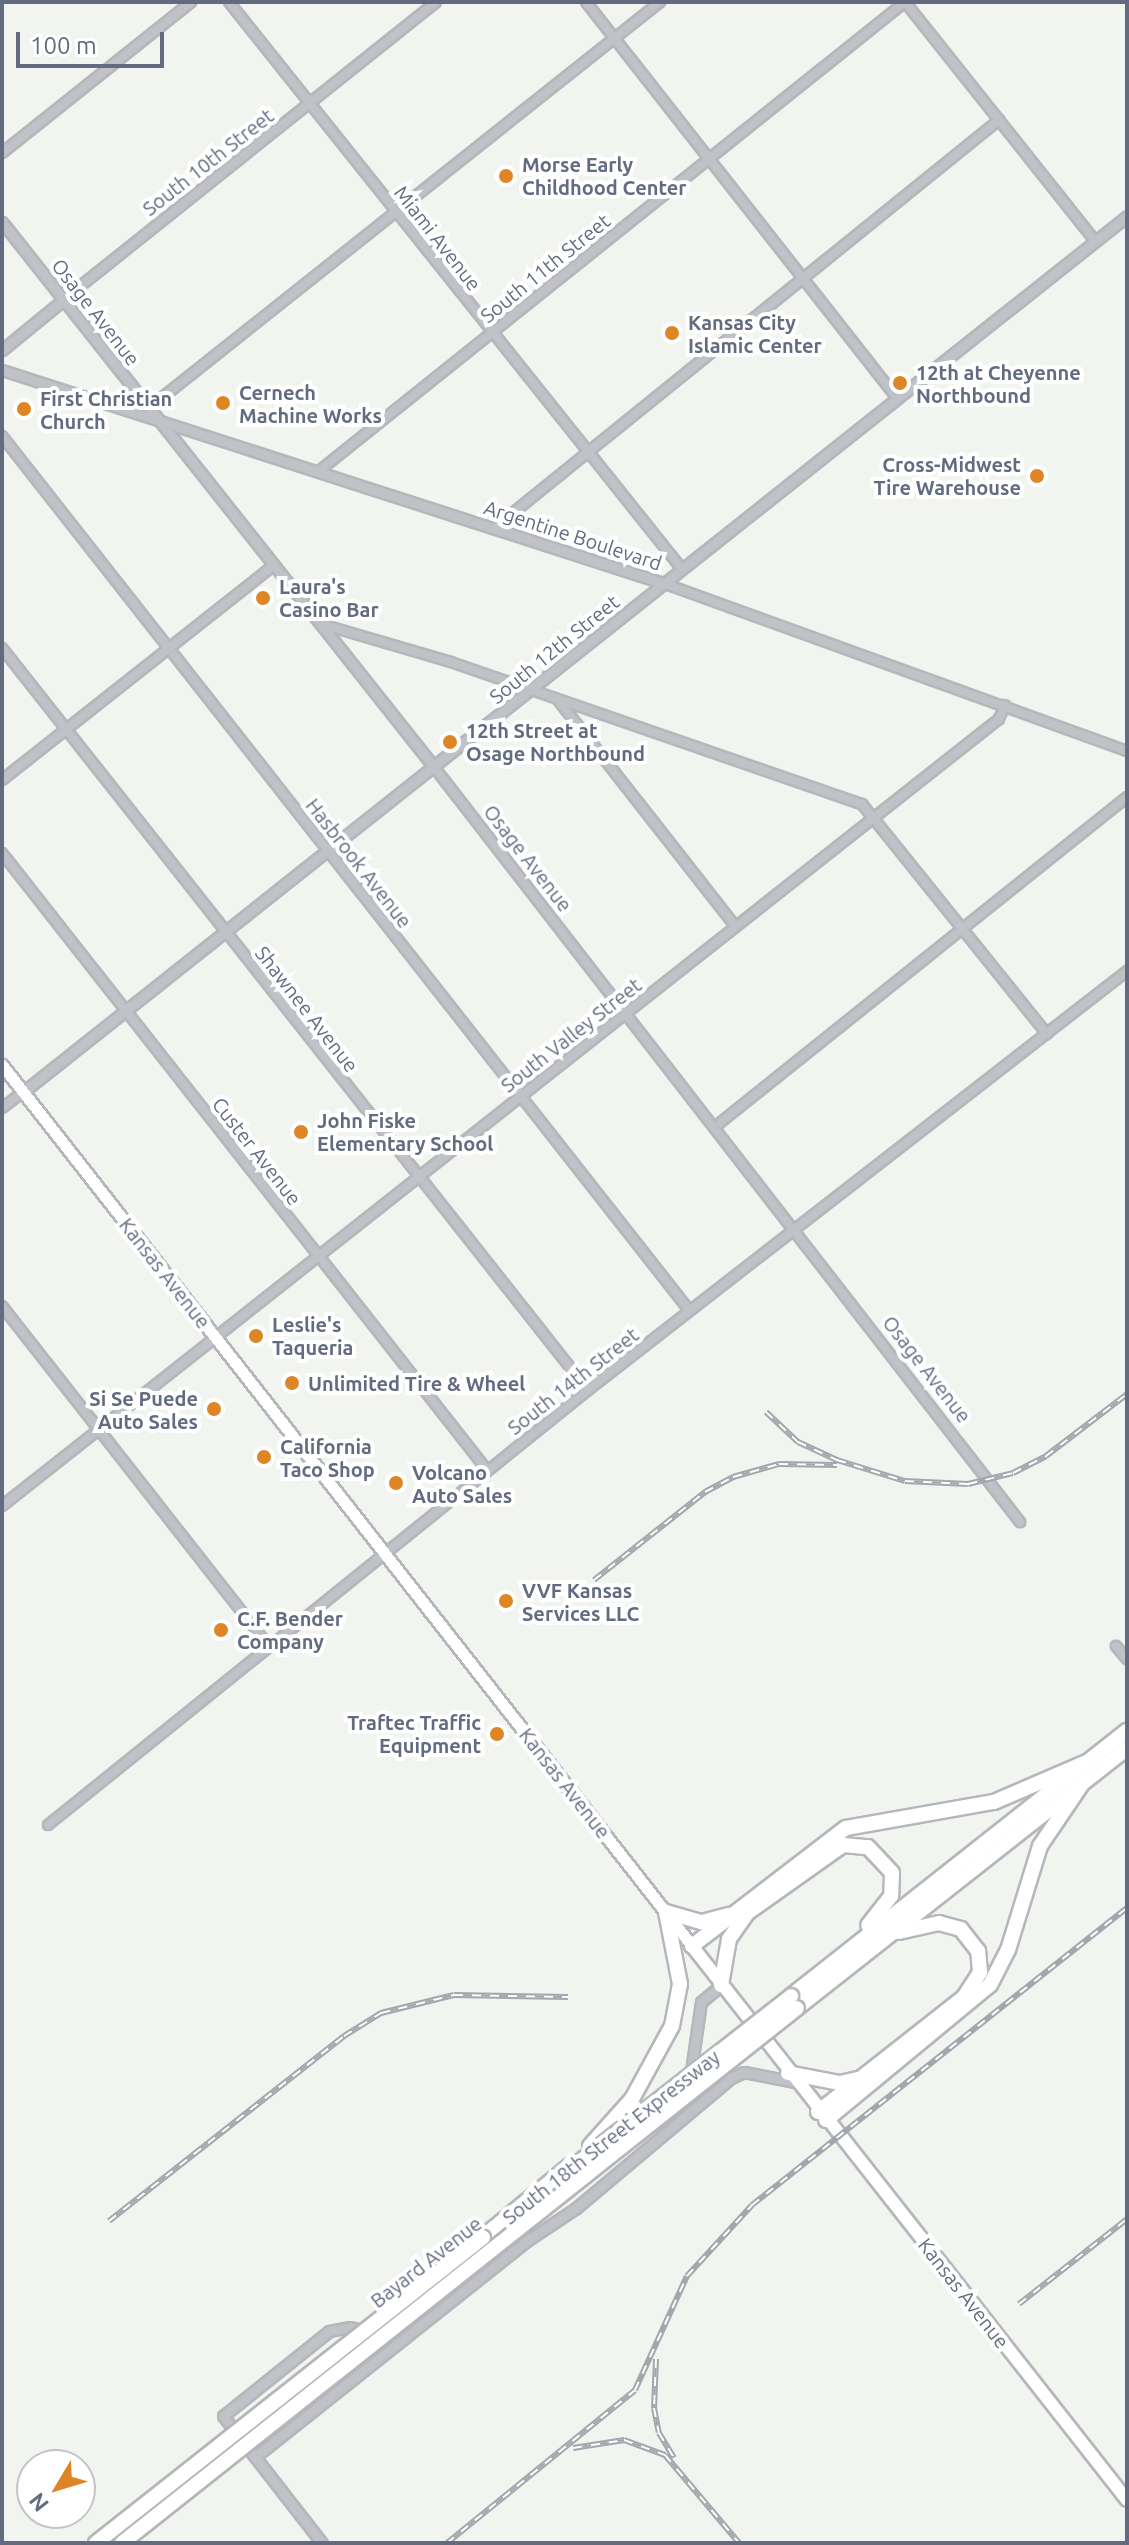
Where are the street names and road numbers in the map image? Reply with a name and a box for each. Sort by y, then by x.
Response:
street label: South 10th Street [138,103,278,221]
street label: Miami Avenue [390,181,486,295]
street label: South 11th Street [475,208,615,328]
street label: Osage Avenue [47,254,145,370]
street label: Argentine Boulevard [481,495,665,575]
street label: South 12th Street [484,589,624,709]
street label: Hasbrook Avenue [301,794,417,932]
street label: Osage Avenue [479,800,577,916]
street label: Shawnee Avenue [250,941,364,1077]
street label: South Valley Street [496,973,646,1097]
street label: Custer Avenue [207,1092,307,1210]
street label: Kansas Avenue [114,1213,216,1333]
street label: Osage Avenue [878,1311,976,1427]
street label: South 14th Street [503,1322,643,1440]
street label: Kansas Avenue [514,1723,616,1843]
street label: South 18th Street Expressway [498,2045,724,2229]
street label: Bayard Avenue [366,2211,486,2313]
street label: Kansas Avenue [913,2233,1015,2353]

